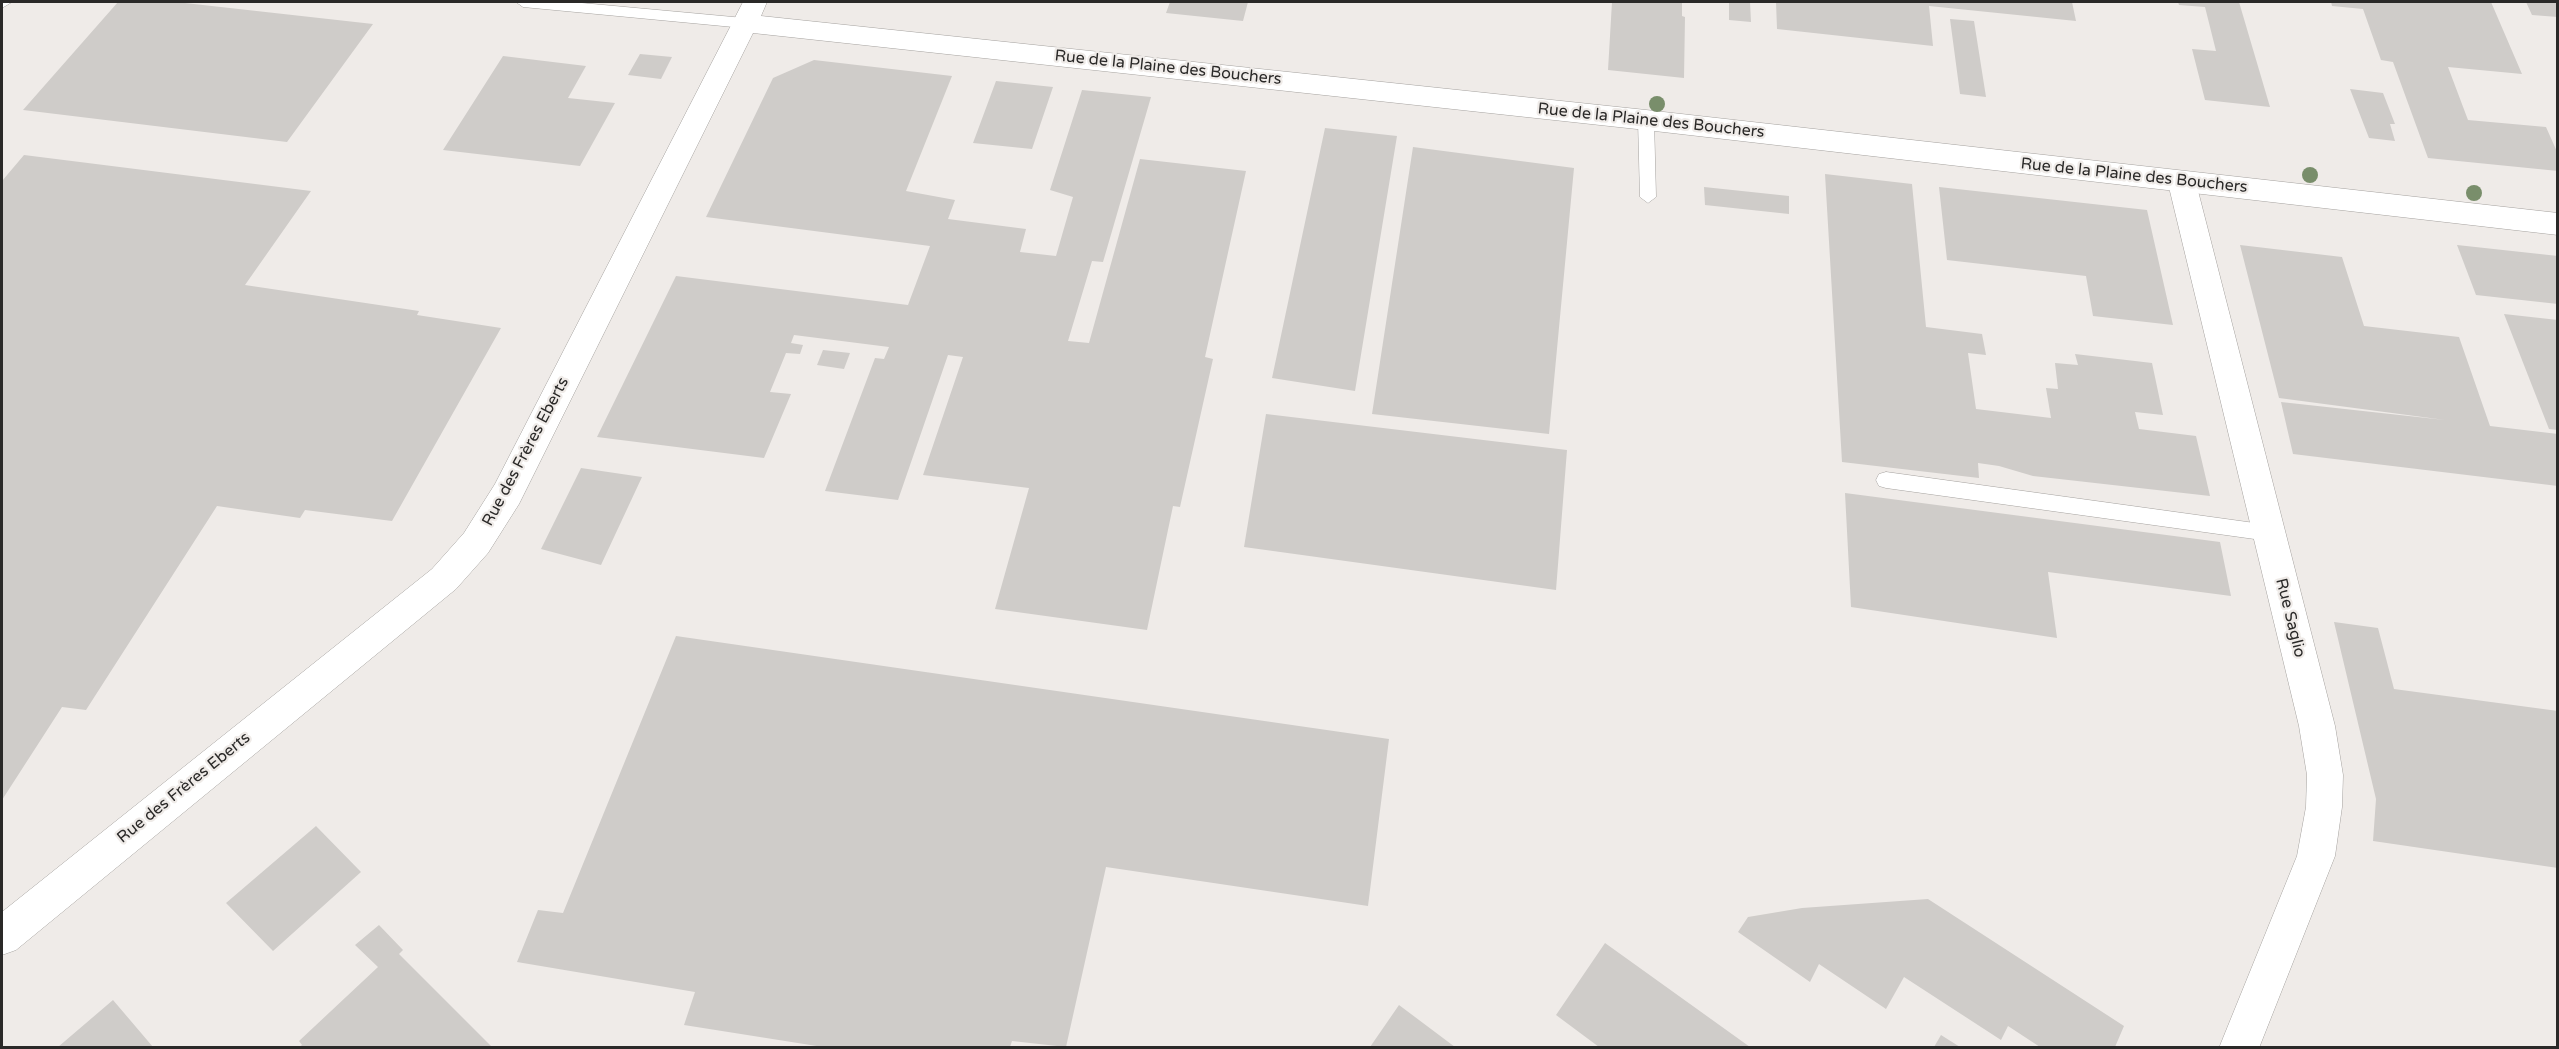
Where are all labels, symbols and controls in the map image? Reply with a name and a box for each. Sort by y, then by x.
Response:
street label: Rue de la Plaine des Bouchers [1054,47,1282,89]
street label: Rue de la Plaine des Bouchers [1537,100,1765,142]
street label: Rue de la Plaine des Bouchers [2020,155,2248,197]
street label: Rue des Frères Eberts [479,374,573,530]
street label: Rue Saglio [2271,576,2309,660]
street label: Rue des Frères Eberts [114,728,254,848]

